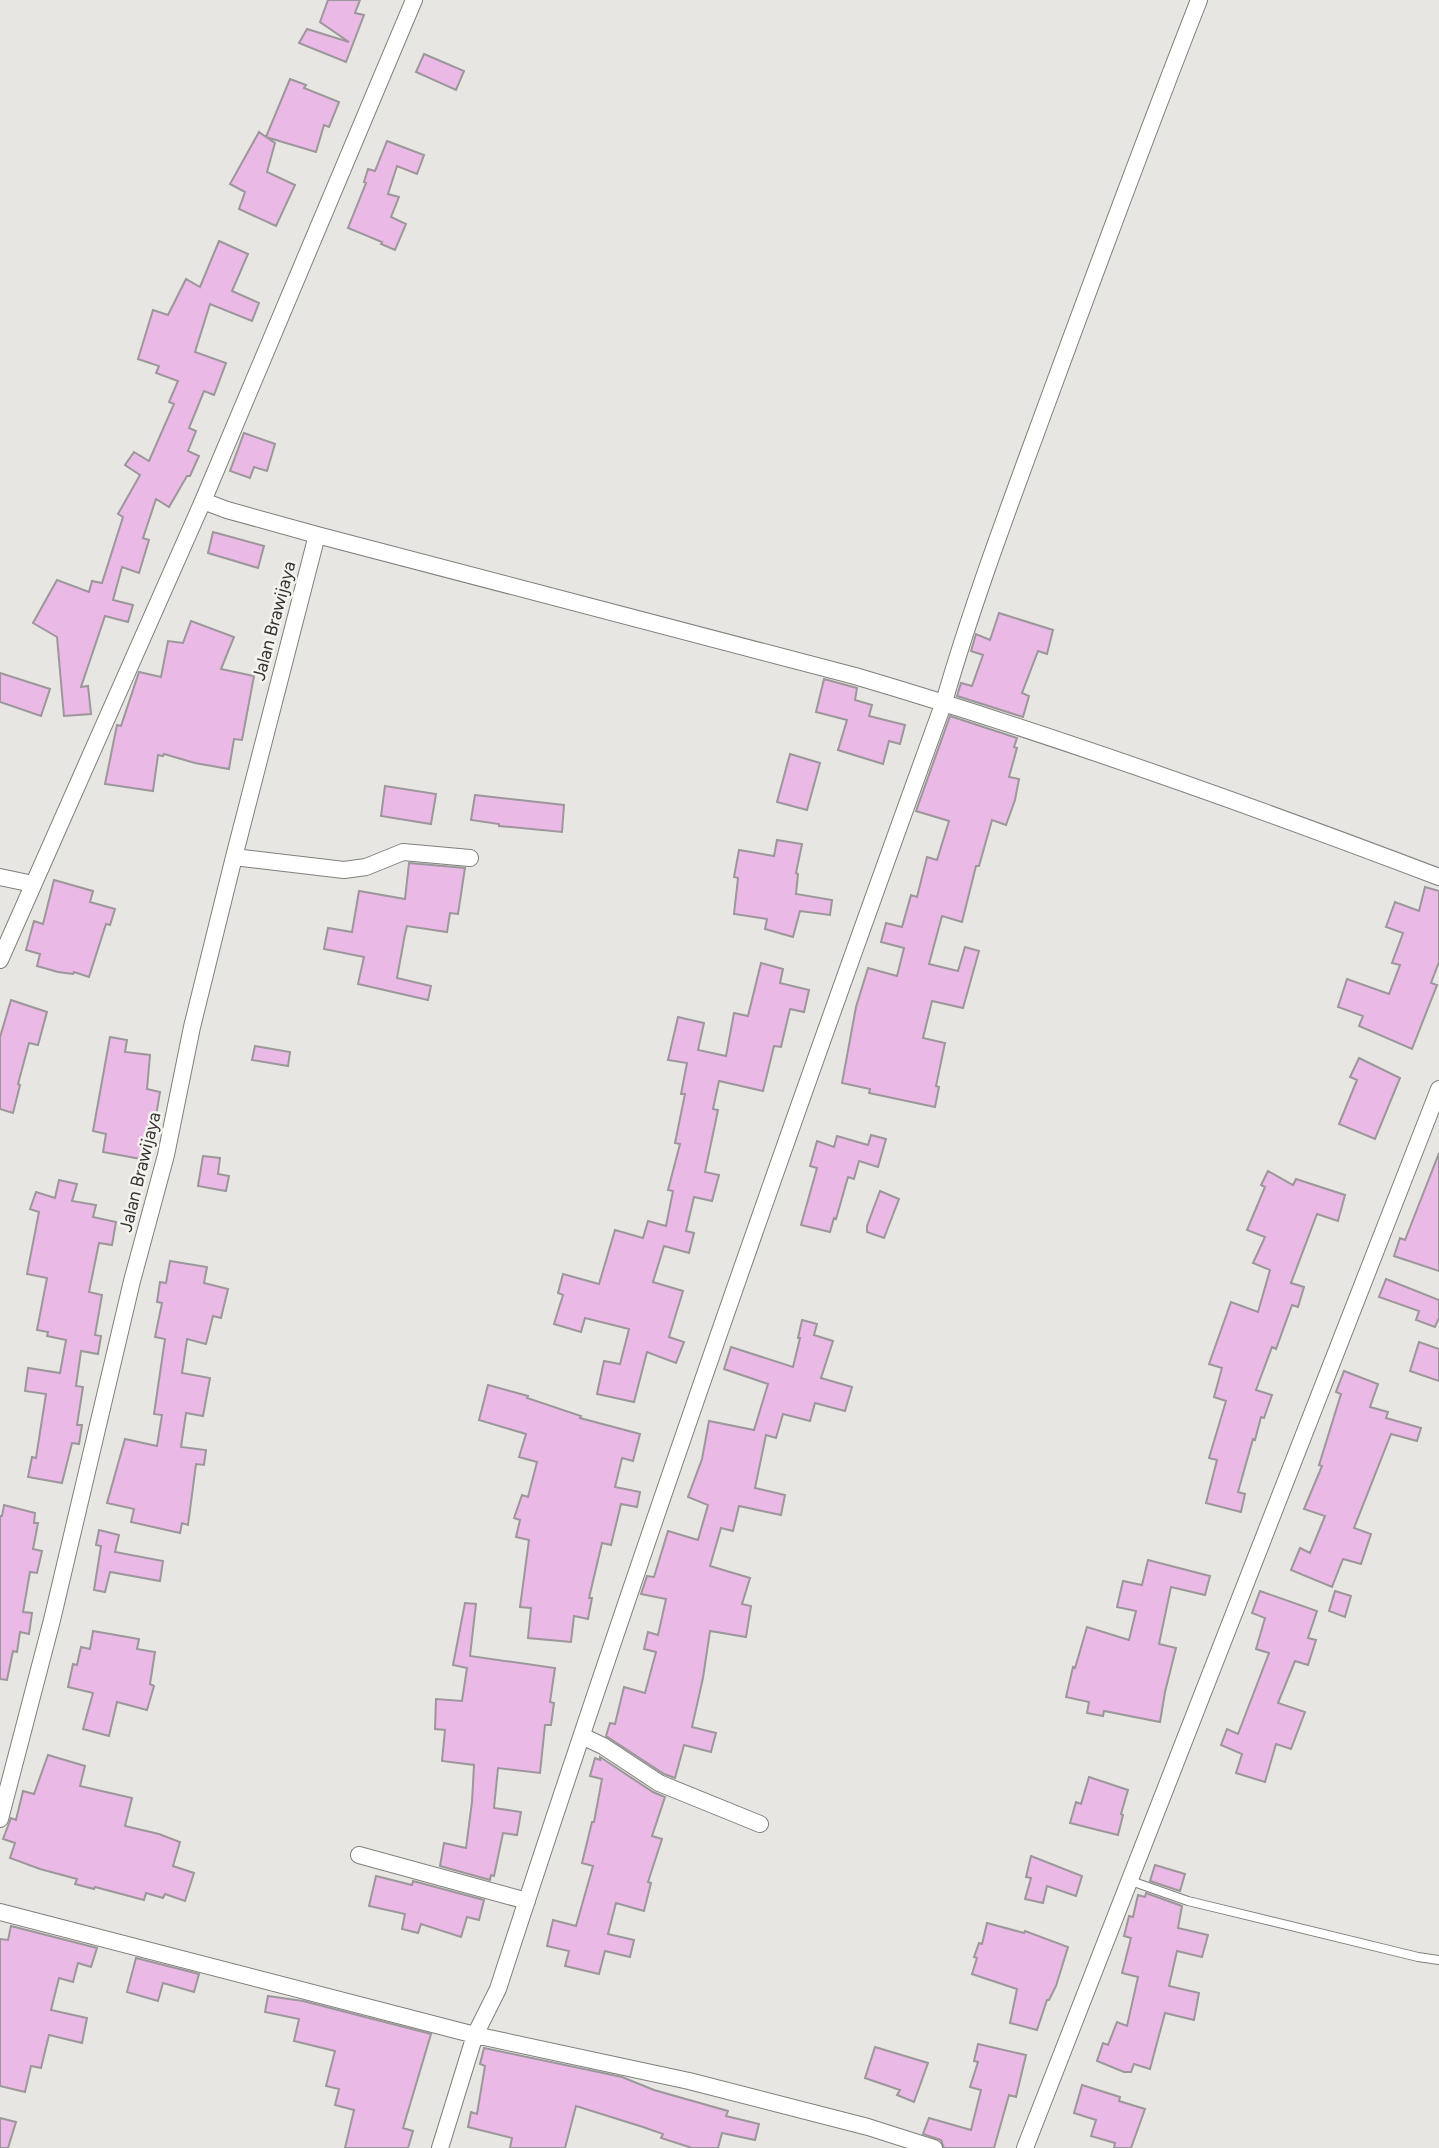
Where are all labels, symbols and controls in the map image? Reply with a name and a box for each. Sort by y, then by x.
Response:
street label: Jalan Brawijaya [247,559,301,683]
street label: Jalan Brawijaya [114,1110,166,1234]

